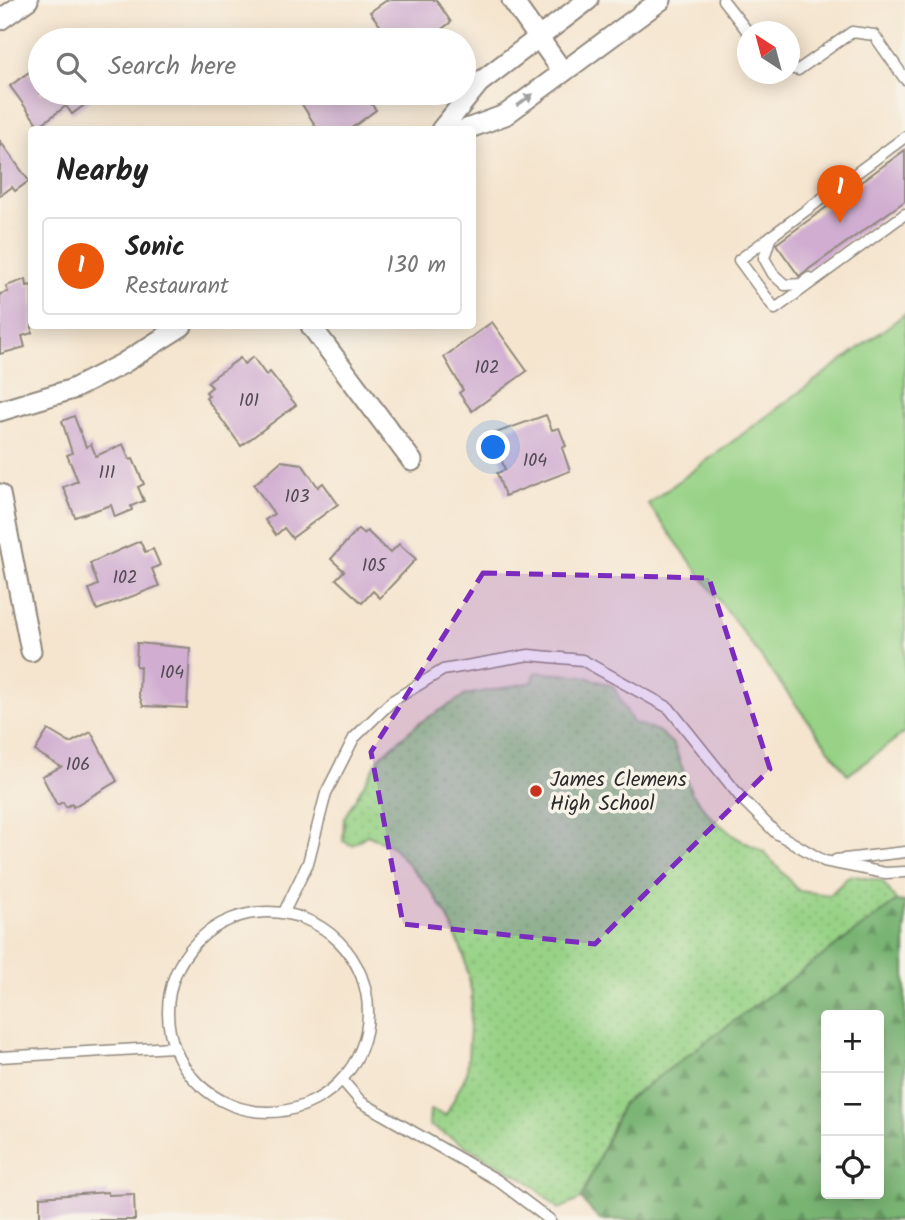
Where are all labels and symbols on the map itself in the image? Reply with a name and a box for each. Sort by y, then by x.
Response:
north arrow [737,21,800,84]
one-way arrow [516,93,534,107]
pin: 1 [817,165,863,223]
house number: 102 [474,354,500,383]
house number: 101 [239,387,259,416]
your location [476,430,510,464]
house number: 104 [523,447,547,476]
house number: 111 [99,459,115,488]
house number: 103 [285,483,309,512]
house number: 105 [362,552,387,581]
house number: 102 [112,564,138,593]
house number: 104 [160,659,184,688]
house number: 106 [66,751,90,780]
place label: James Clemens High School [550,764,687,821]
marker: James Clemens High School [528,783,544,799]

